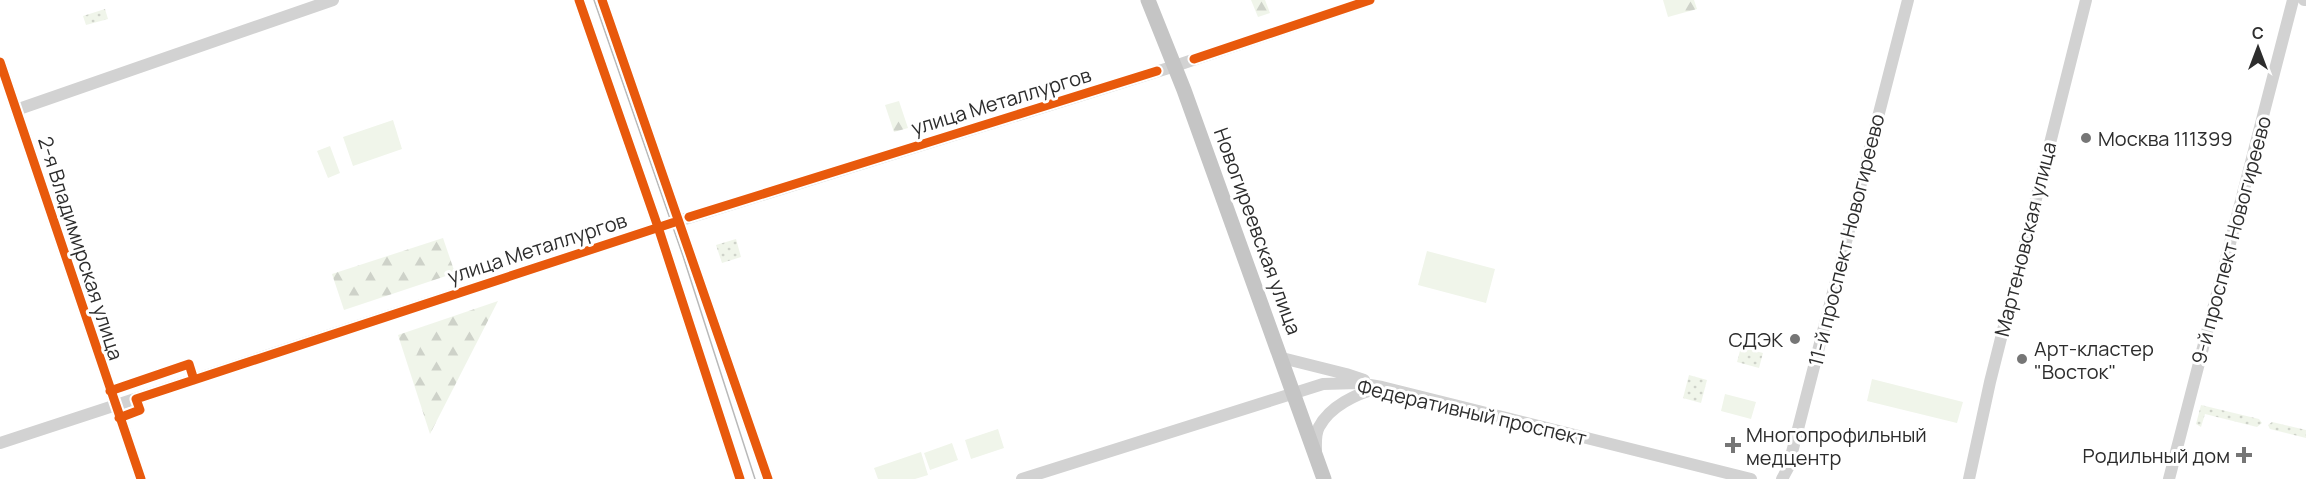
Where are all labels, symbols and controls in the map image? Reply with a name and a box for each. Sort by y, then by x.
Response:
north arrow [2228,18,2288,78]
text: С [2252,22,2264,44]
street label: улица Металлургов [908,61,1095,141]
street label: 11-й проспект Новогиреево [1802,111,1890,369]
street label: 9-й проспект Новогиреево [2185,113,2277,367]
street label: Новогиреевская улица [1208,124,1308,338]
place label: Москва 111399 [2098,125,2233,152]
marker: Москва 111399 [2079,131,2093,145]
street label: 2-я Владимирская улица [32,133,130,363]
street label: Мартеновская улица [1988,139,2062,339]
street label: улица Металлургов [444,206,630,290]
place label: СДЭК [1728,326,1783,353]
marker: СДЭК [1788,332,1802,346]
place label: Арт-кластер "Восток" [2034,335,2154,385]
marker: Арт-кластер "Восток" [2015,352,2029,366]
street label: Федеративный проспект [1355,372,1589,452]
place label: Многопрофильный медцентр [1746,421,1927,471]
marker: Многопрофильный медцентр [1724,436,1742,454]
place label: Родильный дом [2083,442,2230,469]
marker: Родильный дом [2235,446,2253,464]

